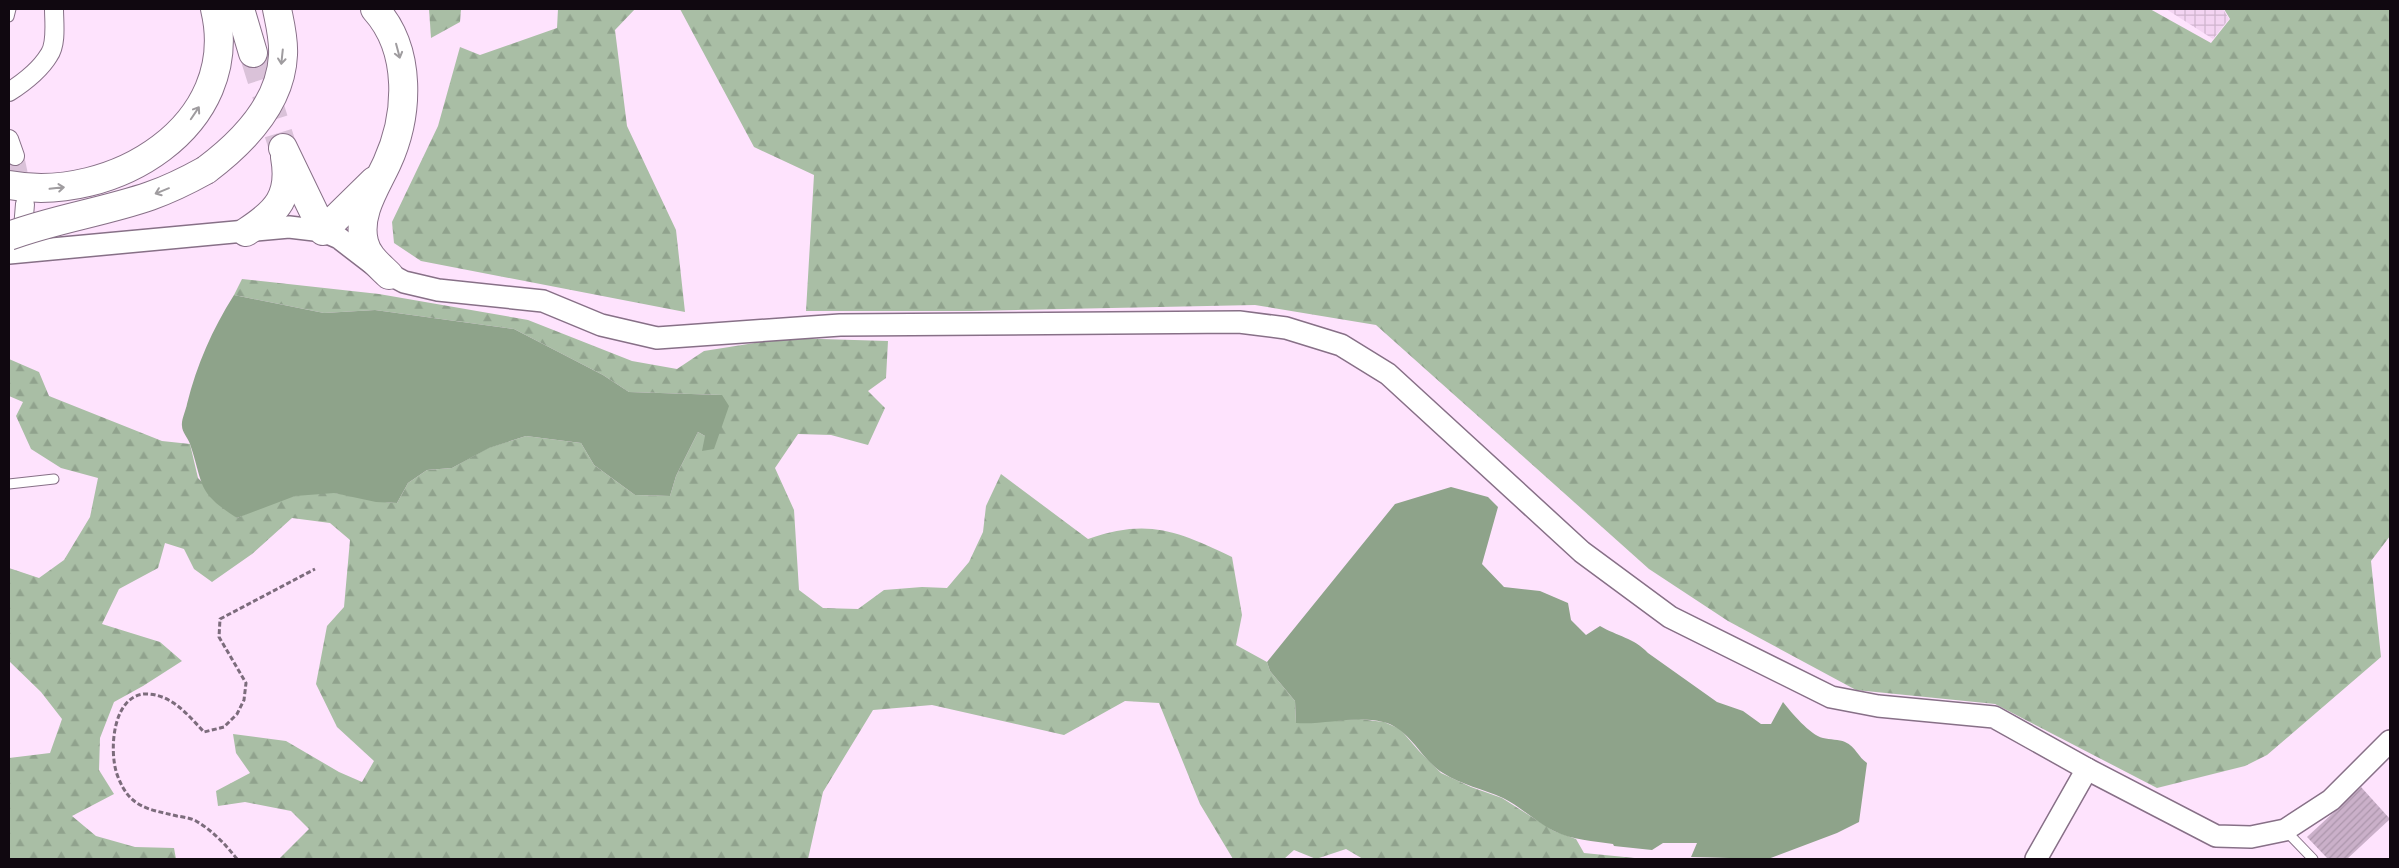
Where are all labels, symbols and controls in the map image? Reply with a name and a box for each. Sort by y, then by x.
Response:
one-way arrow [393,43,403,59]
one-way arrow [277,48,287,64]
one-way arrow [191,106,201,120]
one-way arrow [49,183,65,193]
one-way arrow [155,187,170,197]

